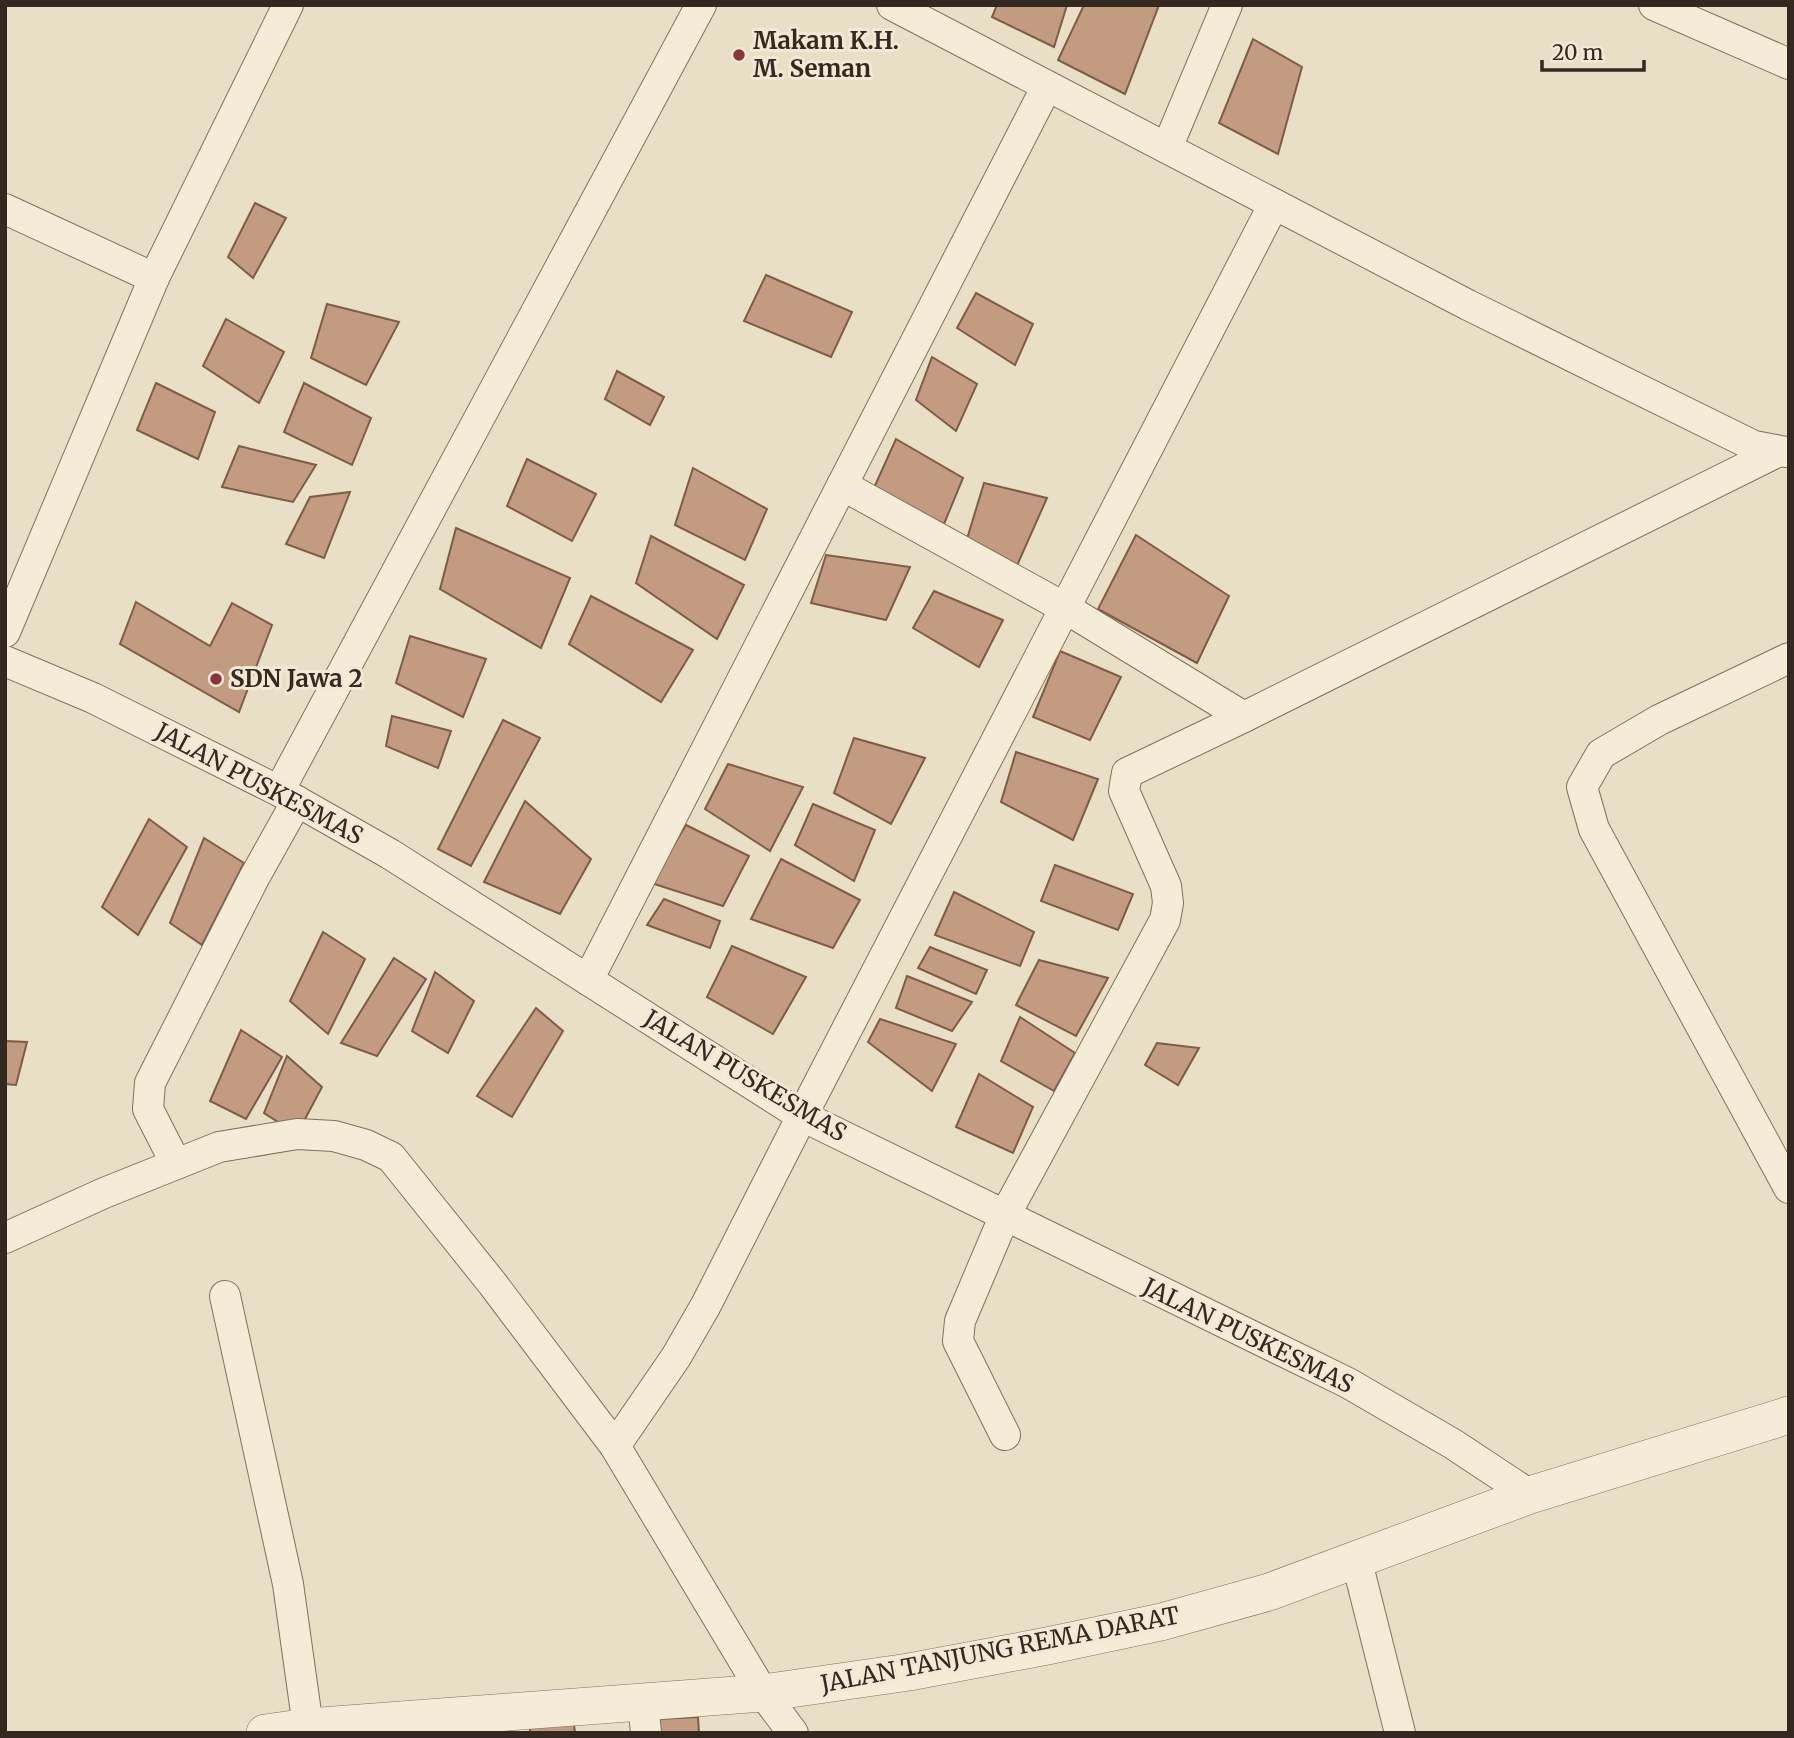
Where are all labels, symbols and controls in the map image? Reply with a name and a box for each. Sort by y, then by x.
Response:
place label: Makam K.H. M. Seman [753,25,899,84]
scale bar [1542,28,1644,72]
text: 20 m [1552,39,1604,66]
marker: Makam K.H. M. Seman [731,47,747,63]
place label: SDN Jawa 2 [230,663,363,694]
marker: SDN Jawa 2 [208,671,224,687]
street label: JALAN PUSKESMAS [149,715,369,851]
street label: JALAN PUSKESMAS [637,1002,852,1148]
street label: JALAN PUSKESMAS [1137,1271,1359,1400]
street label: JALAN TANJUNG REMA DARAT [817,1599,1182,1700]

